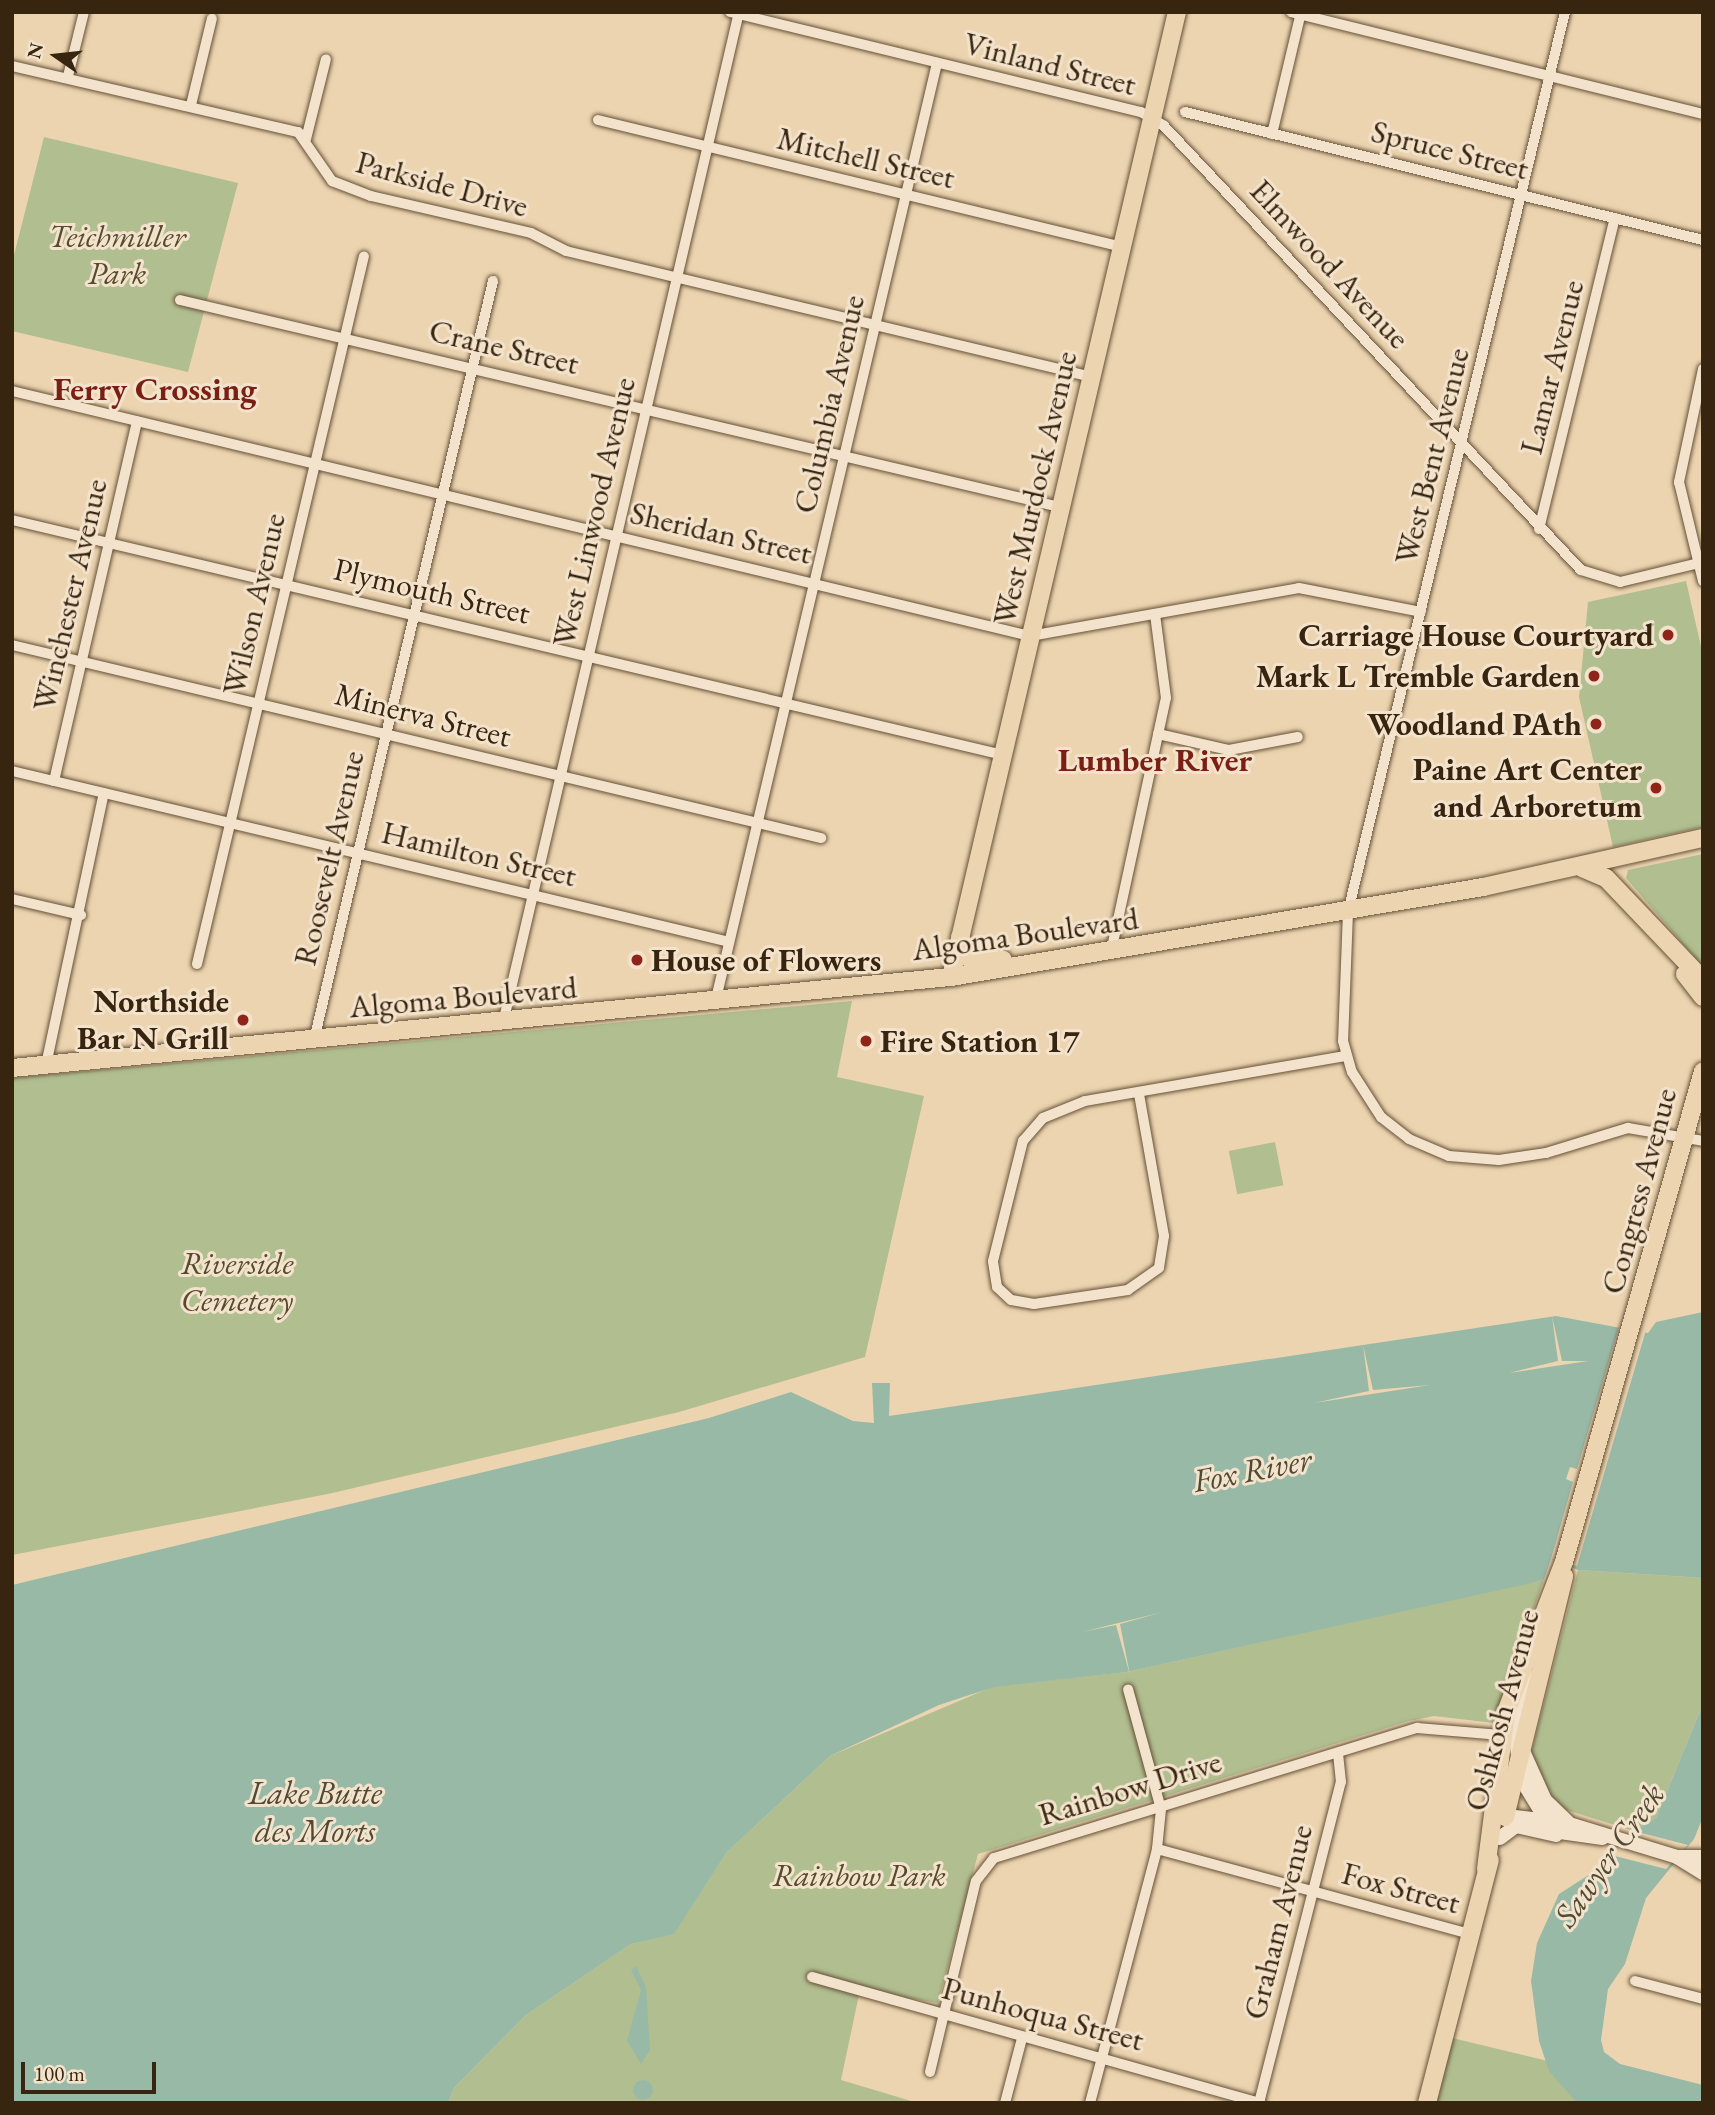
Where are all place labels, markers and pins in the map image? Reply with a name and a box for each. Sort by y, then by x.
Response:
place label: Carriage House Courtyard [1298,616,1654,654]
marker: Carriage House Courtyard [1660,627,1676,643]
place label: Mark L Tremble Garden [1256,657,1580,695]
marker: Mark L Tremble Garden [1586,668,1602,684]
place label: Woodland PAth [1367,705,1582,743]
marker: Woodland PAth [1588,716,1604,732]
place label: Paine Art Center and Arboretum [1413,751,1642,826]
marker: Paine Art Center and Arboretum [1648,780,1664,796]
place label: House of Flowers [651,941,881,979]
marker: House of Flowers [629,952,645,968]
place label: Northside Bar N Grill [77,983,229,1058]
marker: Northside Bar N Grill [235,1012,251,1028]
place label: Fire Station 17 [880,1022,1080,1060]
marker: Fire Station 17 [858,1033,874,1049]

